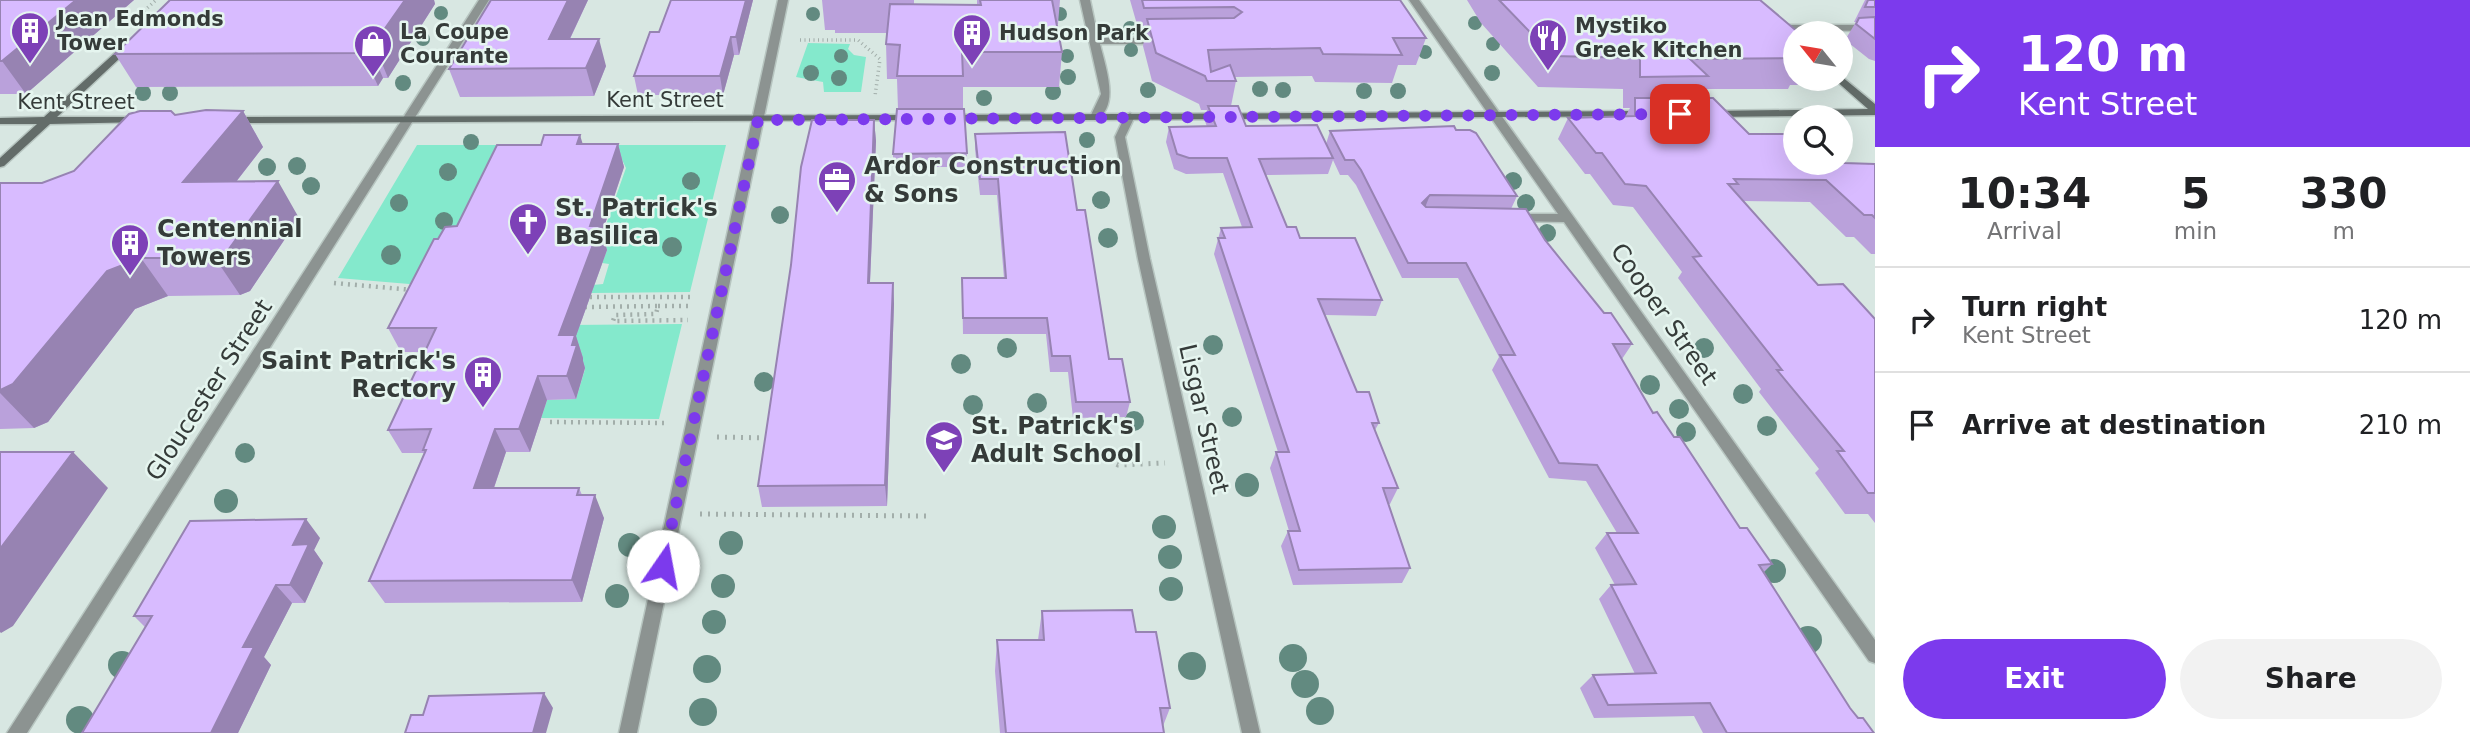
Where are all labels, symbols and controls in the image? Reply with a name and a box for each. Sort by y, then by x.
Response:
place label: Jean Edmonds Tower [55,7,224,55]
building icon: Jean Edmonds Tower [9,10,51,65]
building icon: Hudson Park [951,12,993,67]
place label: Mystiko Greek Kitchen [1575,14,1742,62]
restaurant icon: Mystiko Greek Kitchen [1527,17,1569,72]
place label: La Coupe Courante [400,20,509,68]
place label: Hudson Park [999,21,1150,45]
north arrow [1783,21,1853,91]
map controls [1783,21,1853,175]
shop icon: La Coupe Courante [352,23,394,78]
text: 120 m [2018,26,2188,83]
icon: right [1903,28,1994,119]
pin [1650,84,1710,144]
text: Kent Street [2018,85,2197,123]
street label: Kent Street [606,88,724,112]
street label: Kent Street [17,90,135,114]
icon: arrive [1661,95,1699,133]
button: search [1783,105,1853,175]
place label: Ardor Construction & Sons [864,152,1122,208]
office icon: Ardor Construction & Sons [816,159,858,214]
text: 10:34 [1958,169,2091,218]
text: 5 [2181,169,2210,218]
text: 330 [2300,169,2387,218]
place label: St. Patrick's Basilica [555,194,718,250]
church icon: St. Patrick's Basilica [507,201,549,256]
place label: Centennial Towers [157,215,303,271]
text: Arrival [1987,218,2062,244]
text: min [2174,218,2217,244]
text: m [2332,218,2355,244]
building icon: Centennial Towers [109,222,151,277]
street label: Cooper Street [1605,238,1723,390]
text: Turn right [1962,292,2107,322]
street label: Gloucester Street [140,294,278,486]
icon: right [1903,301,1941,339]
text: 120 m [2359,305,2442,335]
text: Kent Street [1962,322,2091,348]
street label: Lisgar Street [1173,341,1235,497]
place label: Saint Patrick's Rectory [261,347,456,403]
building icon: Saint Patrick's Rectory [462,354,504,409]
icon: arrive [1903,406,1941,444]
text: Arrive at destination [1962,410,2266,440]
text: 210 m [2359,410,2442,440]
place label: St. Patrick's Adult School [971,412,1142,468]
school or university icon: St. Patrick's Adult School [923,419,965,474]
position arrow [626,529,700,603]
button: Exit [1903,639,2166,719]
button: Share [2180,639,2442,719]

